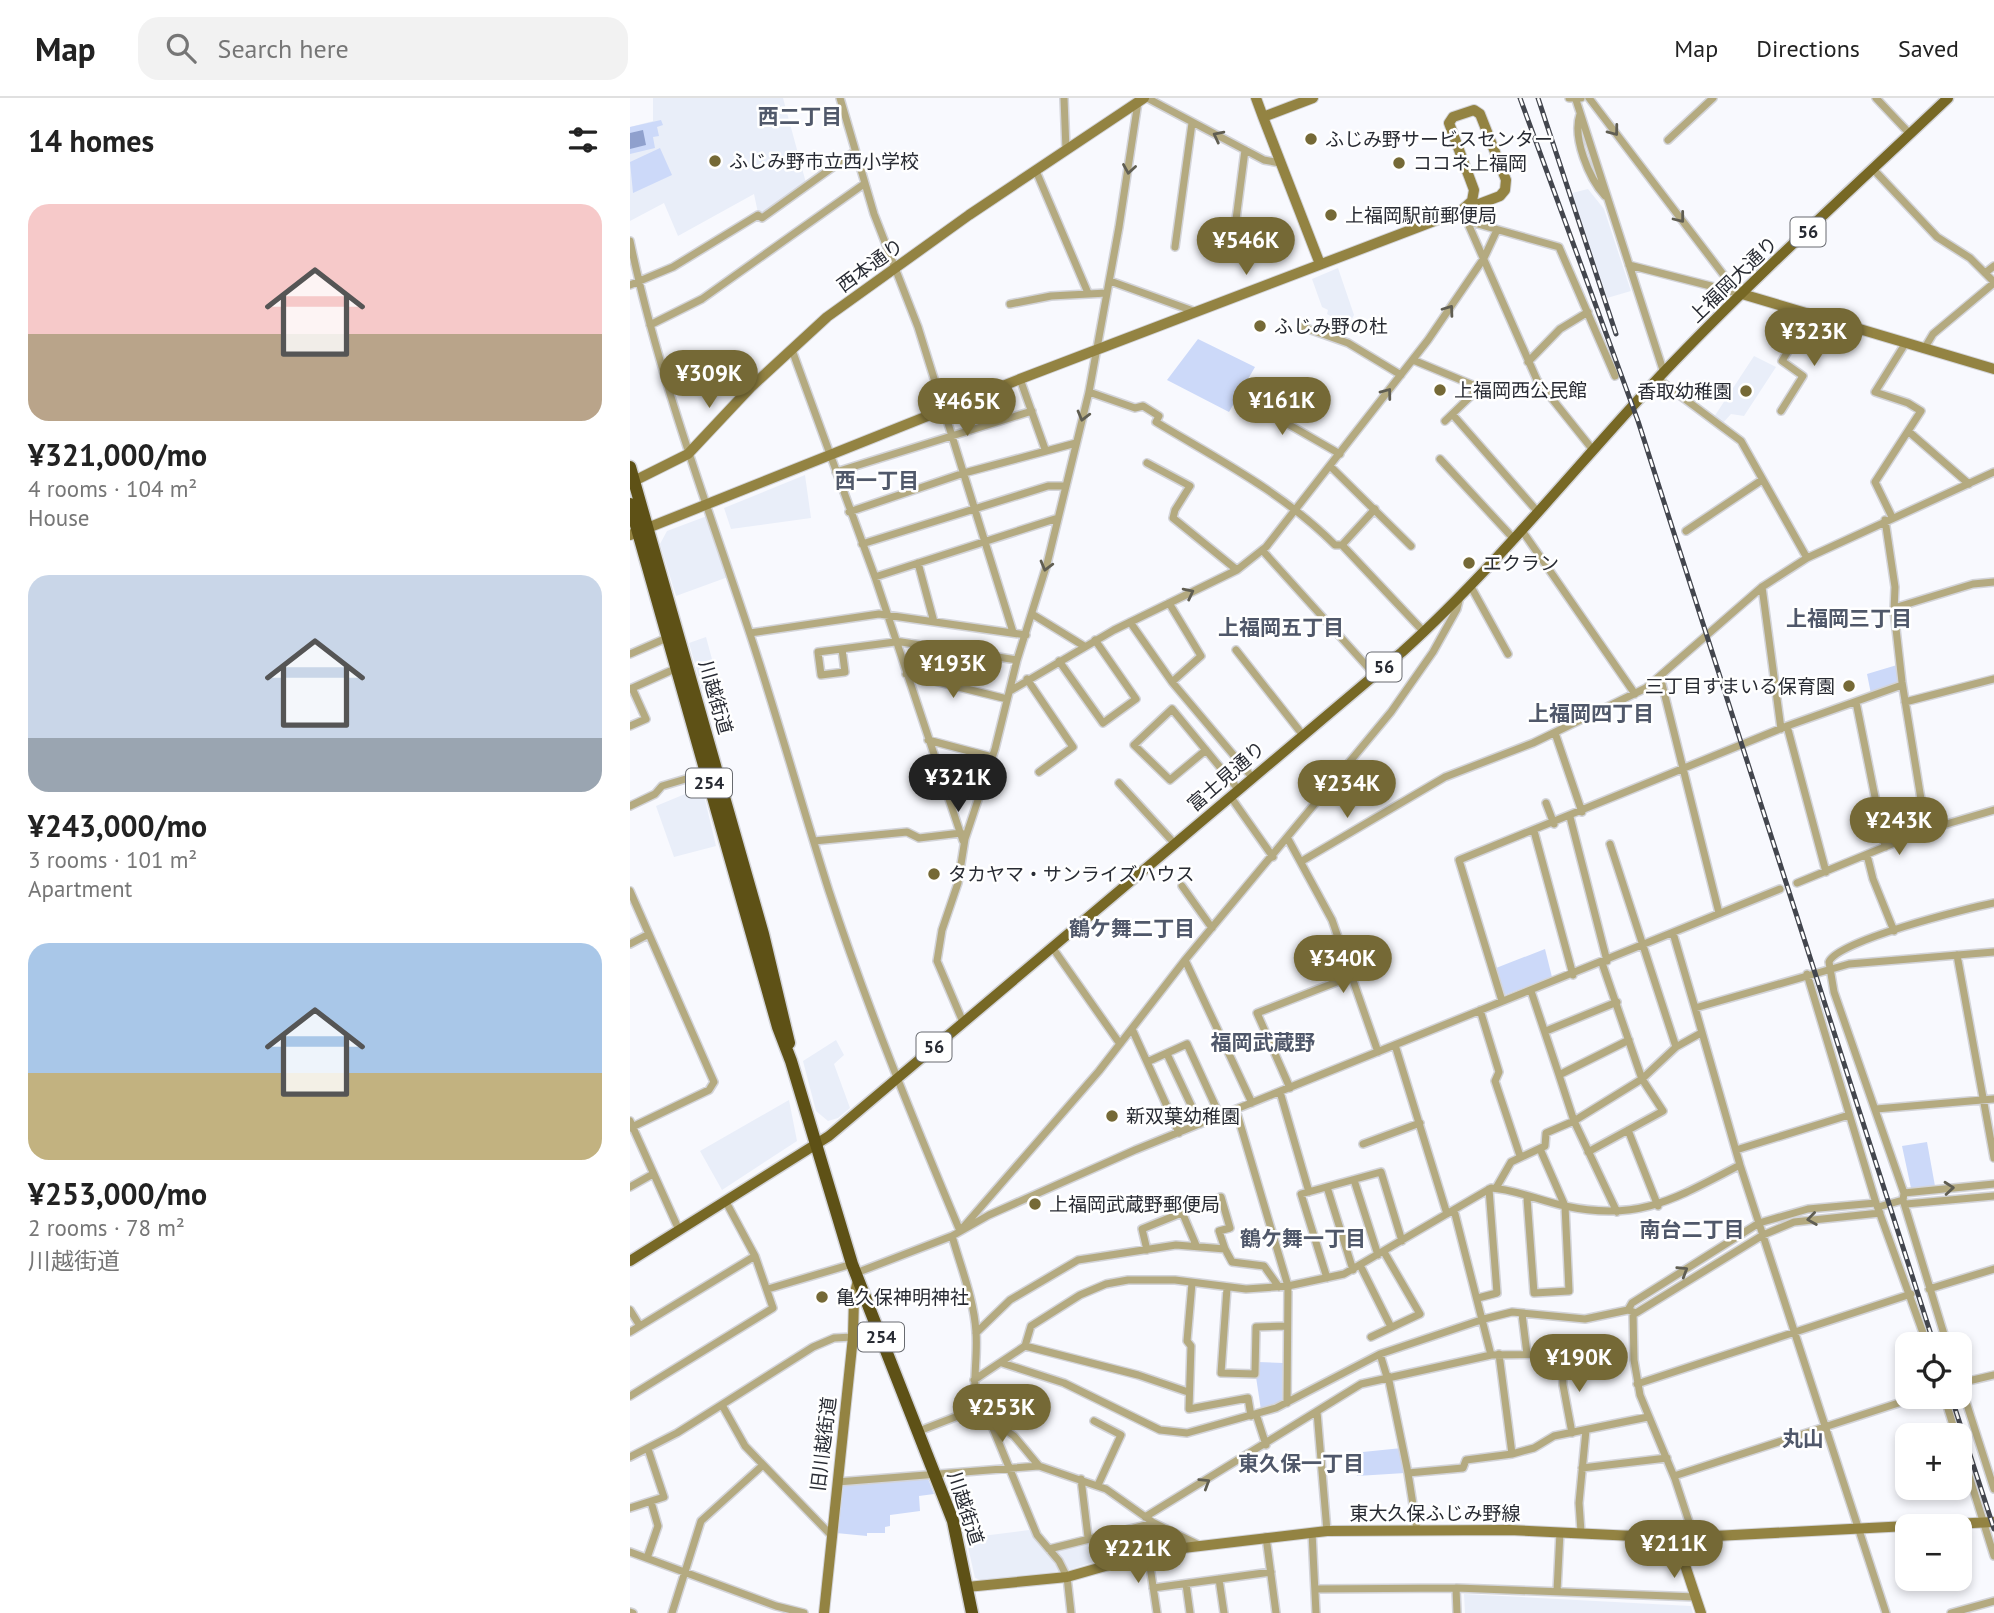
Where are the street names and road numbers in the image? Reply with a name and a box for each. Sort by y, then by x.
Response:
road number: 56 [1790,217,1826,246]
street label: 上福岡大通り [1684,231,1782,327]
street label: 西本通り [832,233,908,297]
road number: 56 [1366,652,1402,682]
street label: 川越街道 [694,657,738,737]
street label: 富士見通り [1182,736,1270,816]
road number: 254 [686,768,732,798]
road number: 56 [916,1032,952,1062]
road number: 254 [858,1322,904,1352]
street label: 旧川越街道 [805,1395,841,1493]
street label: 川越街道 [943,1468,989,1548]
street label: 東大久保ふじみ野線 [1349,1501,1521,1525]

